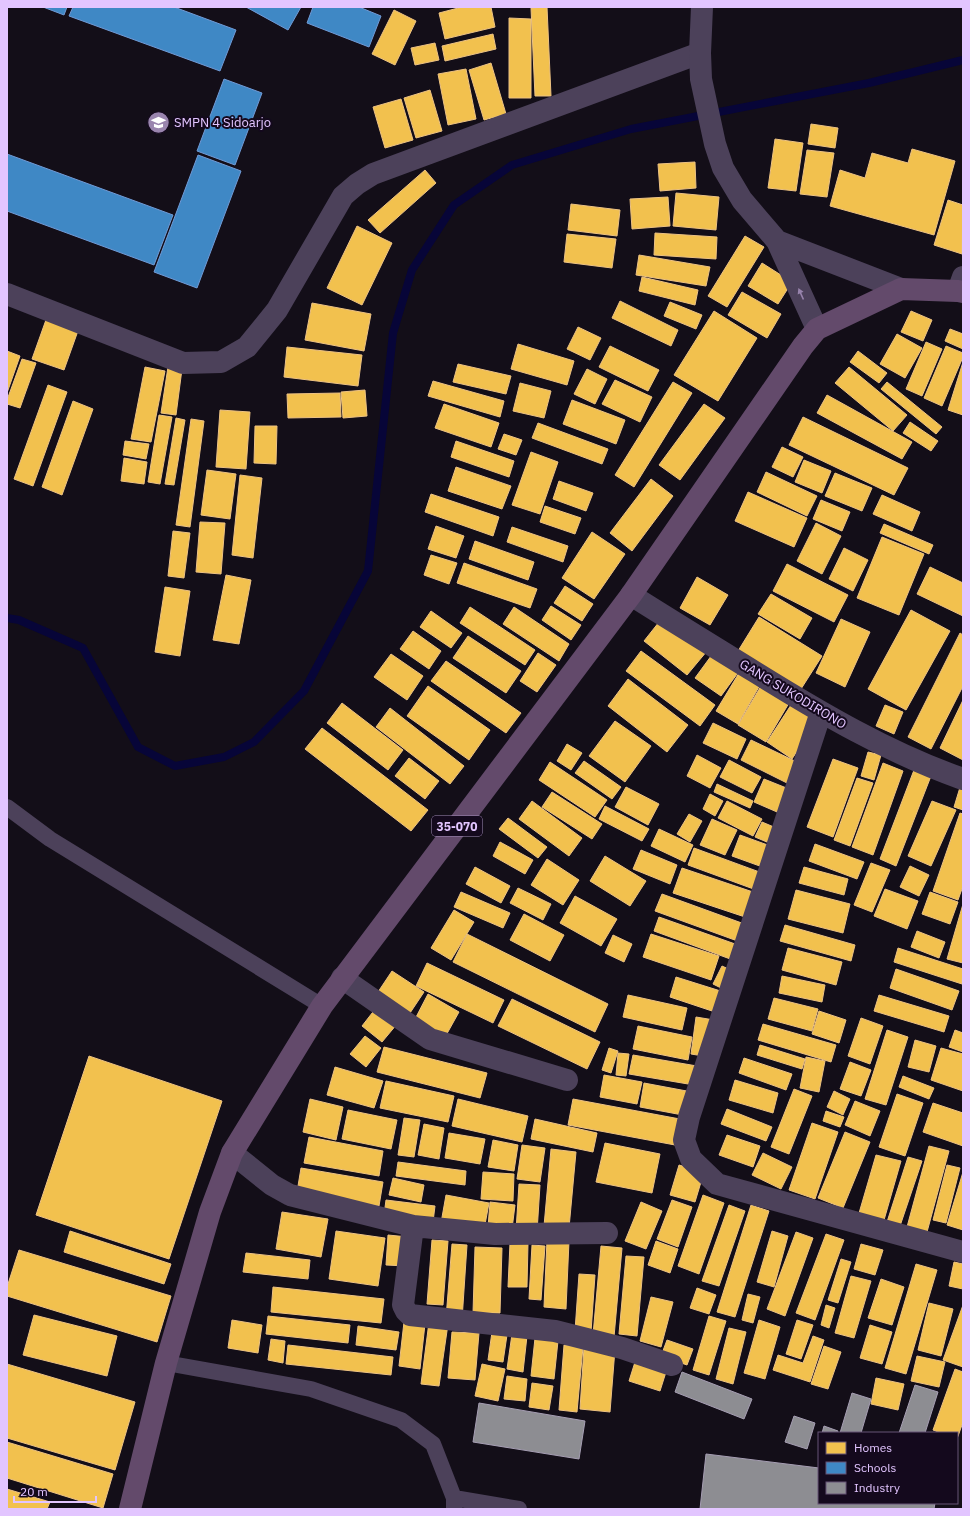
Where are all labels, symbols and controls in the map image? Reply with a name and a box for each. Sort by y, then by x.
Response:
school or university icon: SMPN 4 Sidoarjo [145,109,171,135]
place label: SMPN 4 Sidoarjo [174,114,271,131]
one-way arrow [798,288,804,299]
street label: GANG SUKODIRONO [736,655,850,733]
road number: 35-070 [432,816,482,836]
legend [818,1432,958,1504]
text: Homes [854,1440,892,1455]
text: Schools [854,1460,897,1475]
scale bar [14,1478,96,1504]
text: Industry [854,1480,900,1495]
text: 20 m [20,1484,48,1499]

